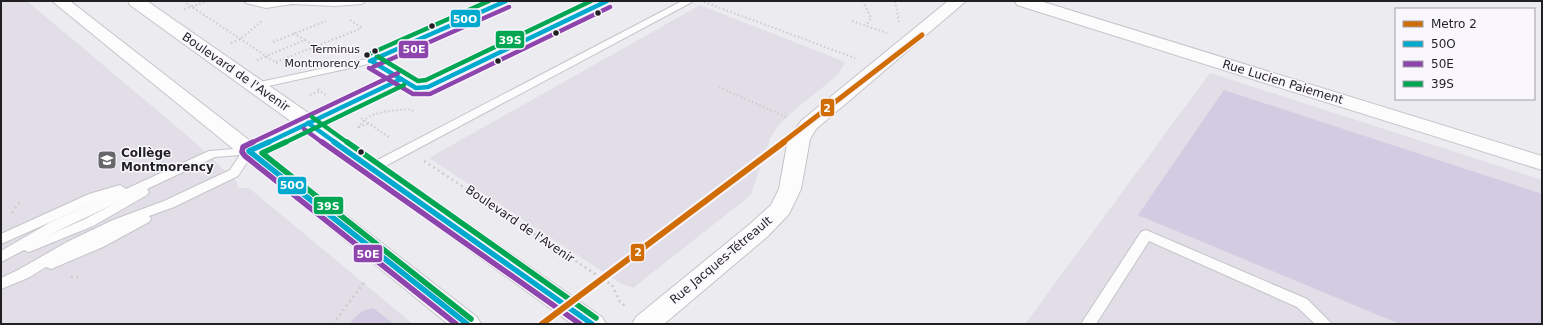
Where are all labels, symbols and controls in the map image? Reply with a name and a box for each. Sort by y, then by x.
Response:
unlabelled marker [593,8,603,18]
legend [1395,8,1535,100]
line badge: 50O [450,9,481,28]
text: 50O [453,13,477,26]
text: Metro 2 [1431,17,1477,31]
unlabelled marker [427,21,437,31]
unlabelled marker [551,28,561,38]
street label: Boulevard de l'Avenir [180,30,292,114]
line badge: 39S [495,30,525,49]
text: 39S [498,34,522,47]
text: 50O [1431,37,1456,51]
line badge: 50E [398,40,429,59]
place label: Terminus Montmorency [284,43,360,70]
text: 50E [403,43,425,56]
unlabelled marker [370,46,380,56]
marker: Terminus Montmorency [362,50,372,60]
unlabelled marker [493,56,503,66]
street label: Rue Lucien Paiement [1221,57,1345,107]
text: 50E [1431,57,1454,71]
text: 39S [1431,77,1454,91]
line badge: 2 [820,98,835,117]
text: 2 [823,102,831,115]
place label: Collège Montmorency [121,146,214,174]
unlabelled marker [356,147,366,157]
school or university icon: Collège Montmorency [96,149,118,171]
line badge: 50O [277,176,307,195]
text: 50O [280,179,304,192]
street label: Boulevard de l'Avenir [463,182,577,266]
line badge: 39S [313,196,344,215]
text: 39S [316,200,340,213]
street label: Rue Jacques-Tétreault [667,213,775,307]
line badge: 2 [630,243,645,262]
line badge: 50E [353,244,383,263]
text: 2 [634,246,642,259]
text: 50E [357,248,379,261]

